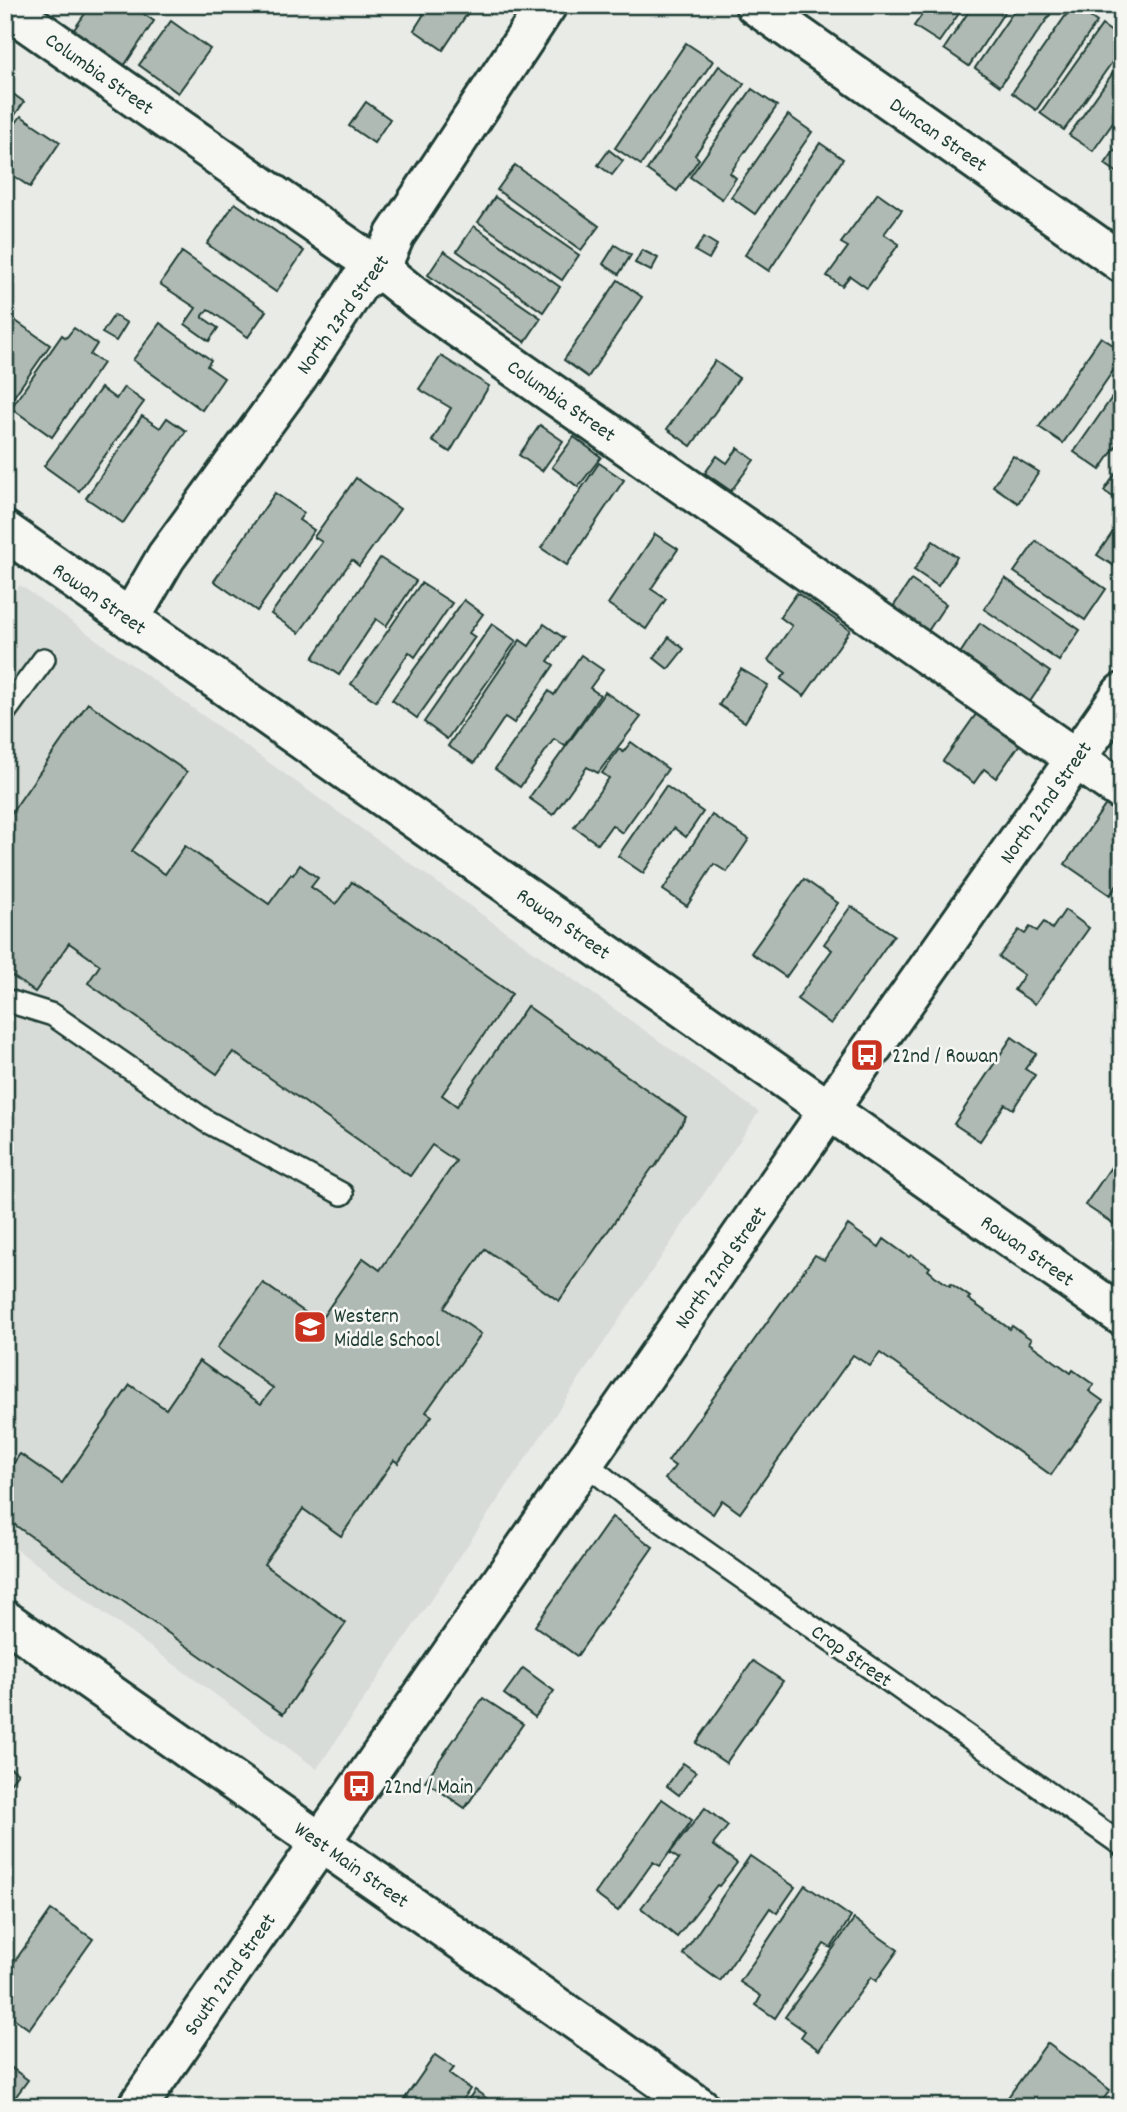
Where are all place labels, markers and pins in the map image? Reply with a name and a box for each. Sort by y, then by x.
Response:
bus stop icon: 22nd / Rowan [848,1036,886,1074]
place label: 22nd / Rowan [892,1043,998,1073]
place label: Western Middle School [334,1303,440,1357]
school or university icon: Western Middle School [291,1308,329,1346]
bus stop icon: 22nd / Main [340,1767,378,1805]
place label: 22nd / Main [384,1774,473,1804]

